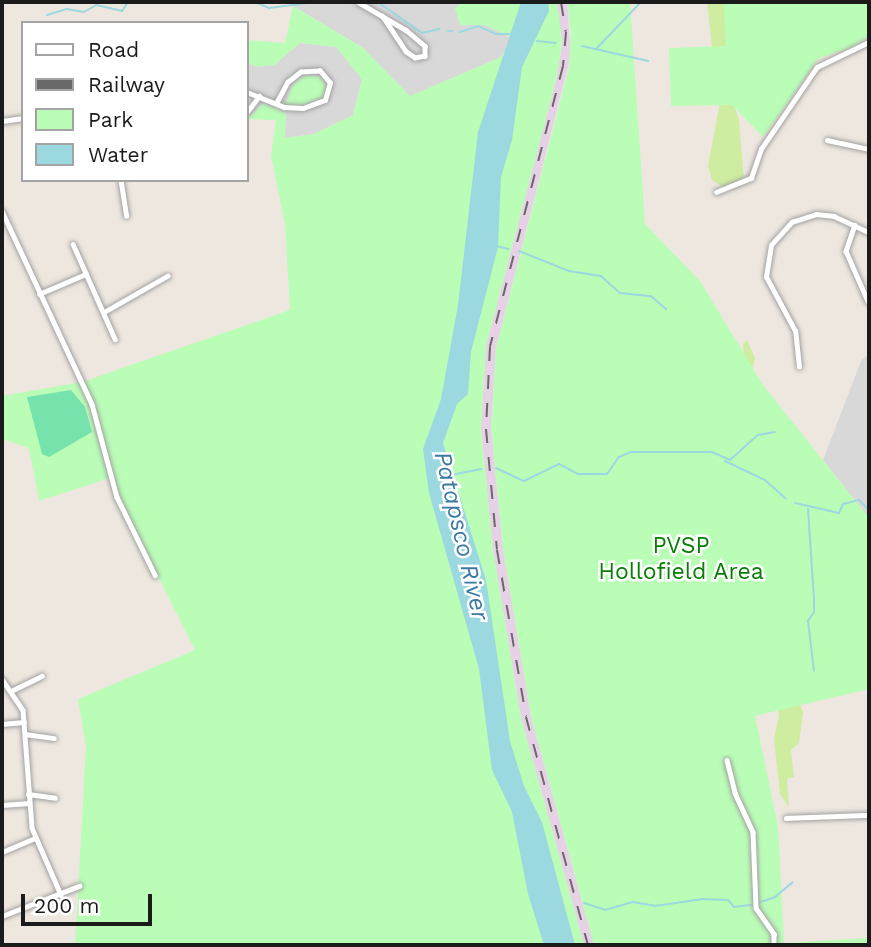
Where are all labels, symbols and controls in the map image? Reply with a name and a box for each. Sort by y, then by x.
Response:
legend [21,21,248,182]
text: Road [88,37,139,62]
text: Railway [88,72,165,97]
text: Park [88,107,133,132]
text: Water [88,142,148,167]
water label: Patapsco River [428,449,494,623]
park label: PVSP Hollofield Area [598,532,764,586]
scale bar [24,880,156,924]
text: 200 m [34,893,100,918]

